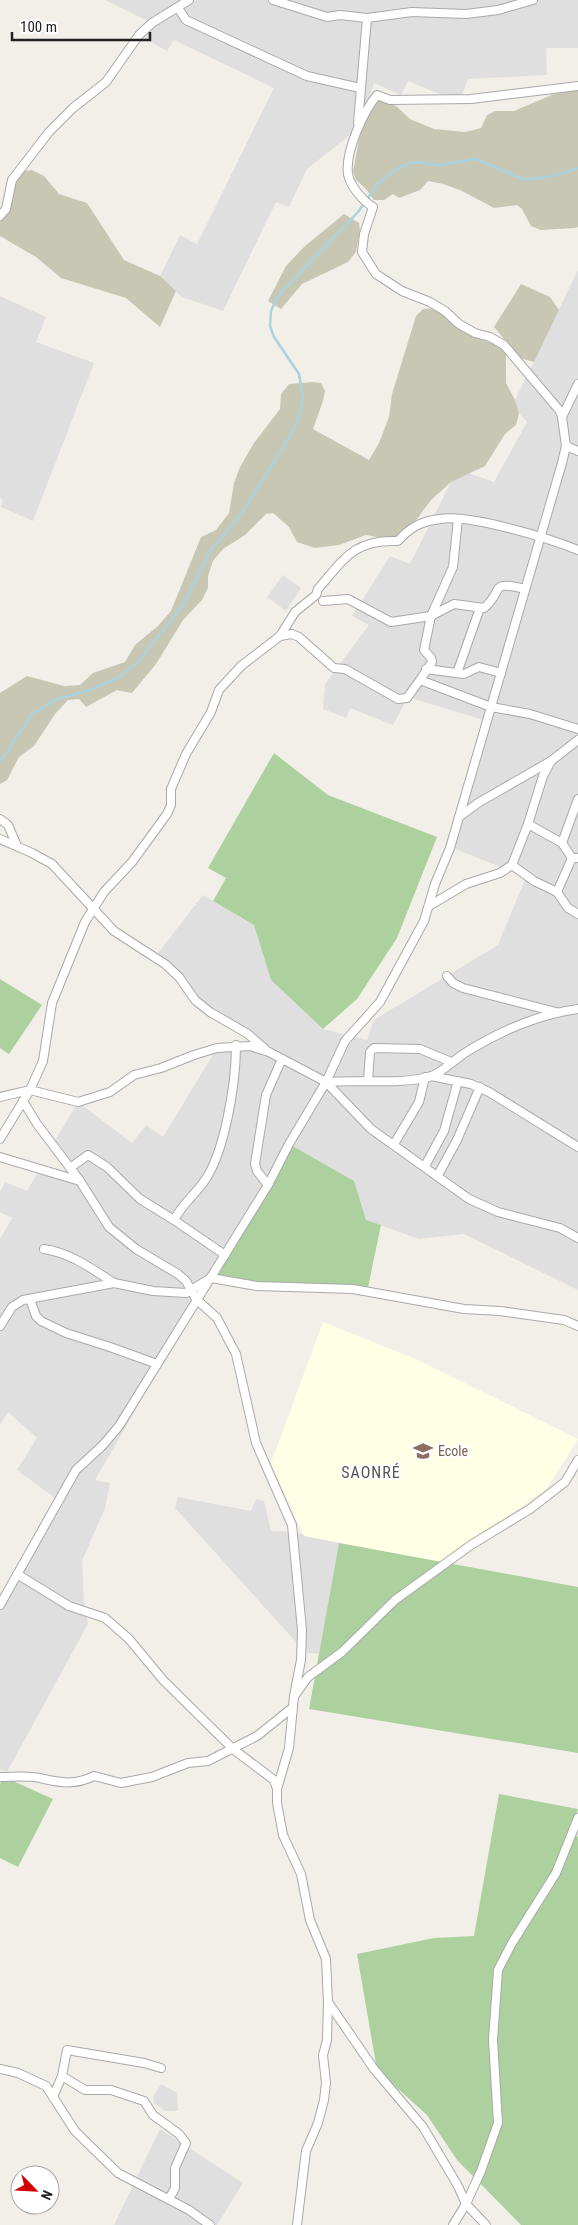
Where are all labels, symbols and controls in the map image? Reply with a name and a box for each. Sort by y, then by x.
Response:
scale bar [12,10,150,42]
text: 100 m [20,18,57,36]
school or university icon: Ecole [412,1440,434,1462]
place label: Ecole [438,1443,469,1459]
district label: SAONRÉ [341,1463,401,1482]
north arrow [10,2165,60,2215]
text: N [38,2188,56,2202]

